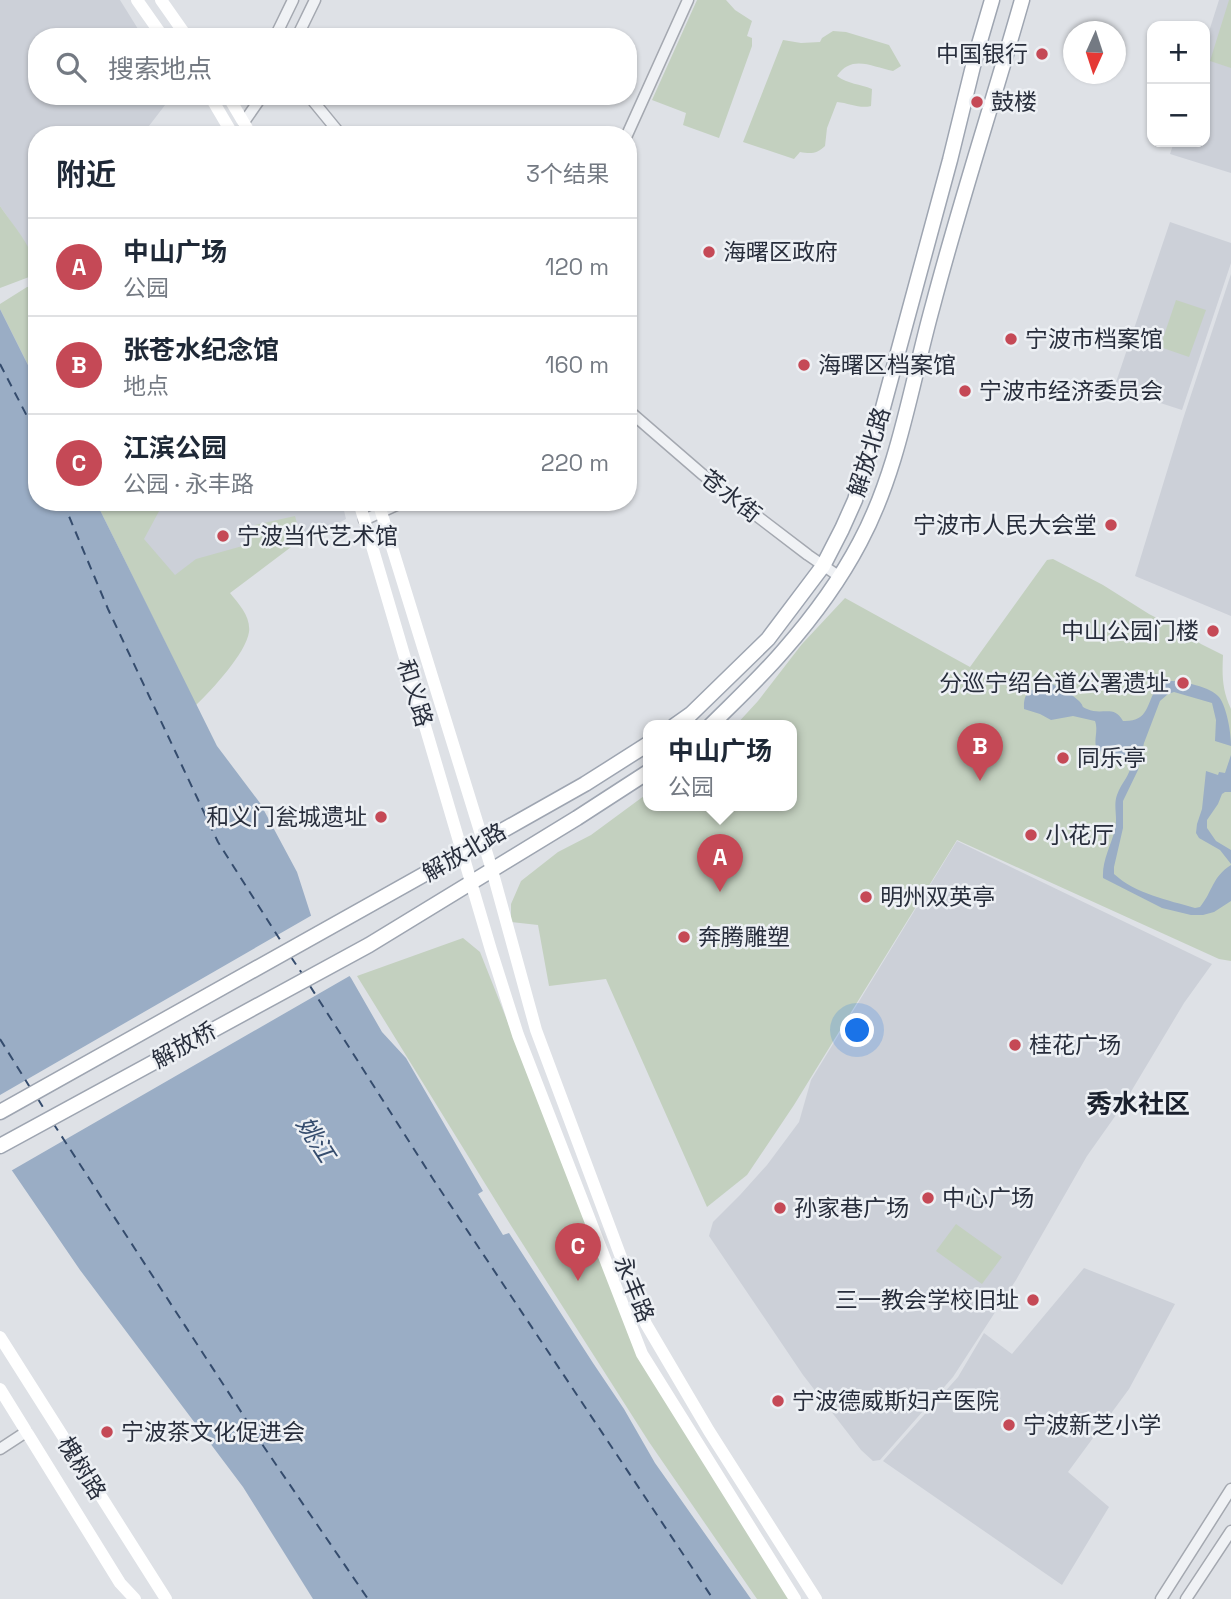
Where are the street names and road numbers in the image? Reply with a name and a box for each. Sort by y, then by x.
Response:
street label: 解放北路 [841,404,897,500]
street label: 苍水街 [695,463,767,529]
street label: 和义路 [391,656,439,730]
street label: 解放北路 [417,816,511,888]
street label: 解放桥 [147,1015,221,1075]
street label: 永丰路 [607,1251,661,1327]
street label: 槐树路 [51,1431,113,1505]

